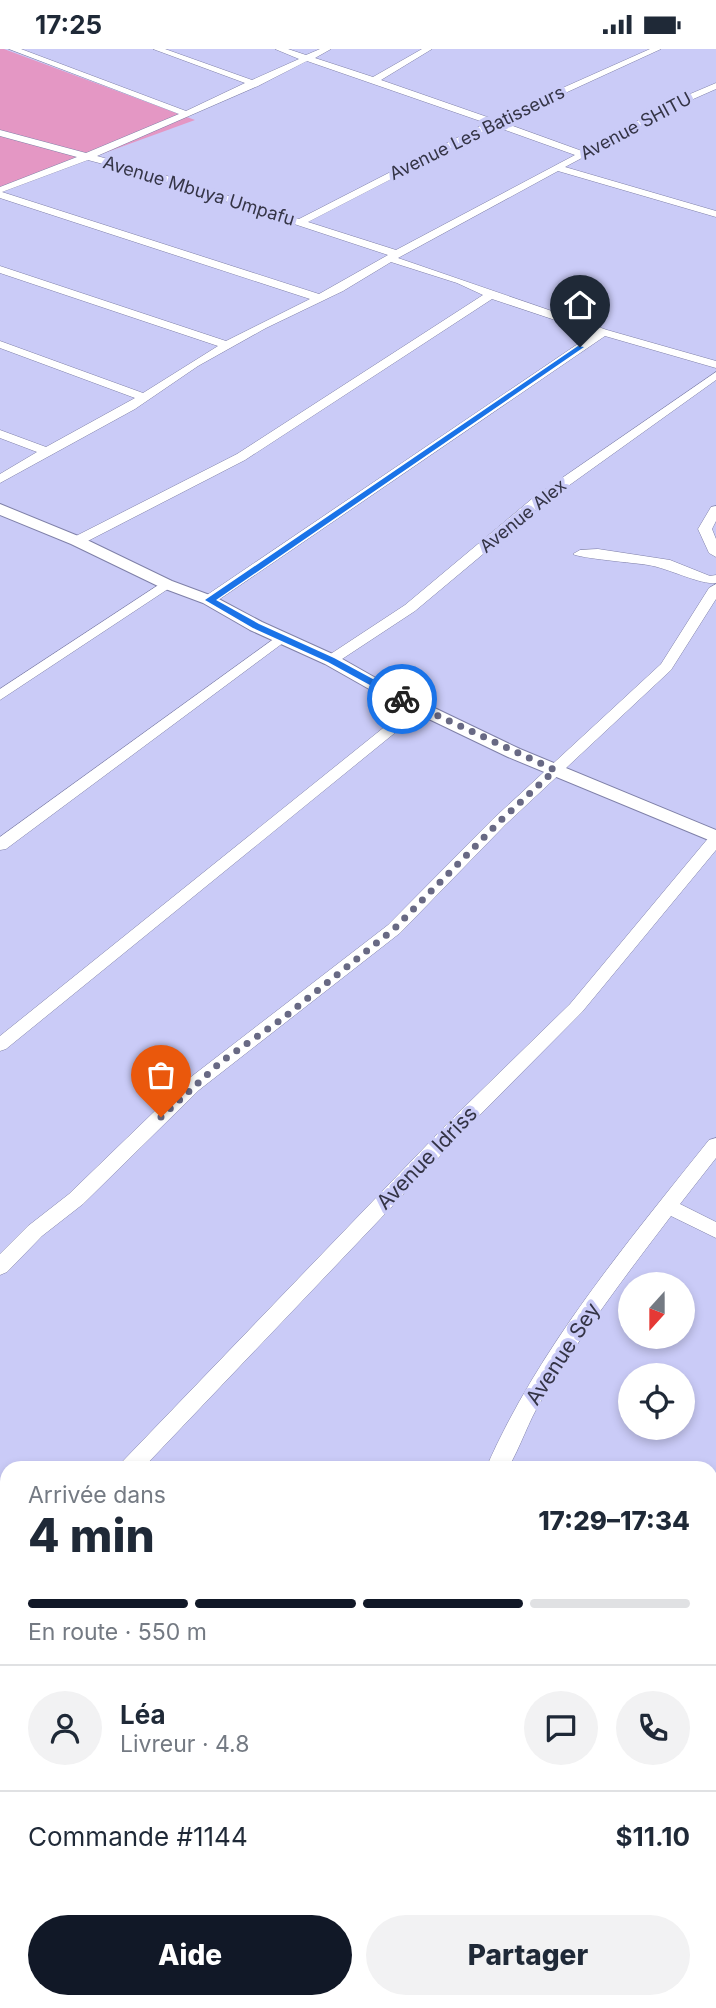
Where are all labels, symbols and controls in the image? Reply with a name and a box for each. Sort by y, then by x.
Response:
text: 17:25 [35,9,102,40]
street label: Avenue Les Batisseurs [386,81,568,184]
street label: Avenue SHITU [577,87,695,164]
street label: Avenue Mbuya Umpafu [101,151,297,230]
pin [550,275,610,347]
icon: home [561,286,599,324]
street label: Avenue Alex [475,474,570,557]
courier [367,664,437,734]
icon: bike [383,680,421,718]
pin [131,1045,191,1117]
icon: bag [142,1056,180,1094]
street label: Avenue Idriss [371,1101,482,1214]
north arrow [618,1272,695,1349]
map controls [618,1272,695,1440]
street label: Avenue Sey [520,1298,605,1410]
button: locate [618,1363,695,1440]
text: Arrivée dans [28,1481,166,1509]
text: 17:29–17:34 [538,1505,690,1536]
text: 4 min [28,1507,155,1563]
text: En route · 550 m [28,1618,207,1646]
button: person [28,1691,102,1765]
button: chat [524,1691,598,1765]
button: phone [616,1691,690,1765]
text: Léa [120,1699,166,1730]
text: Livreur · 4.8 [120,1730,249,1758]
text: Commande #1144 [28,1821,248,1852]
text: $11.10 [615,1821,690,1852]
button: Aide [28,1915,352,1995]
button: Partager [366,1915,690,1995]

